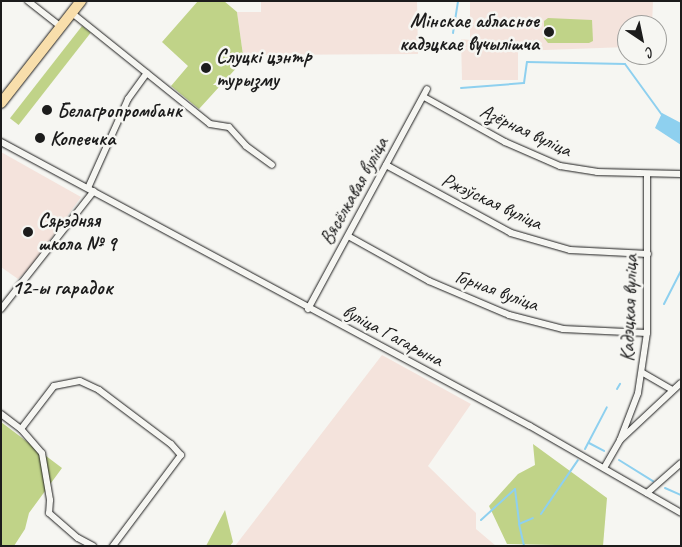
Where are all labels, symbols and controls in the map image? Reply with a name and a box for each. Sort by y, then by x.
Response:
place label: Мінскае абласное кадэцкае вучылішча [398,9,539,56]
north arrow [617,15,667,65]
marker: Мінскае абласное кадэцкае вучылішча [543,26,555,38]
text: С [643,43,658,61]
place label: Слуцкі цэнтр турызму [216,44,312,91]
marker: Слуцкі цэнтр турызму [200,62,212,74]
place label: Белагропромбанк [57,98,182,122]
street label: Азёрная вуліца [477,99,575,161]
marker: Белагропромбанк [41,104,53,116]
place label: Копеечка [50,126,115,150]
marker: Копеечка [34,132,46,144]
street label: Вясёлкавая вуліца [315,133,393,249]
street label: Ржэўская вуліца [439,168,545,234]
place label: Сярэдняя школа № 9 [38,208,116,255]
marker: Сярэдняя школа № 9 [22,226,34,238]
street label: Кадэцкая вуліца [615,255,643,361]
street label: Горная вуліца [453,264,541,316]
district label: 12-ы гарадок [12,274,112,300]
street label: вуліца Гагарына [340,299,446,371]

